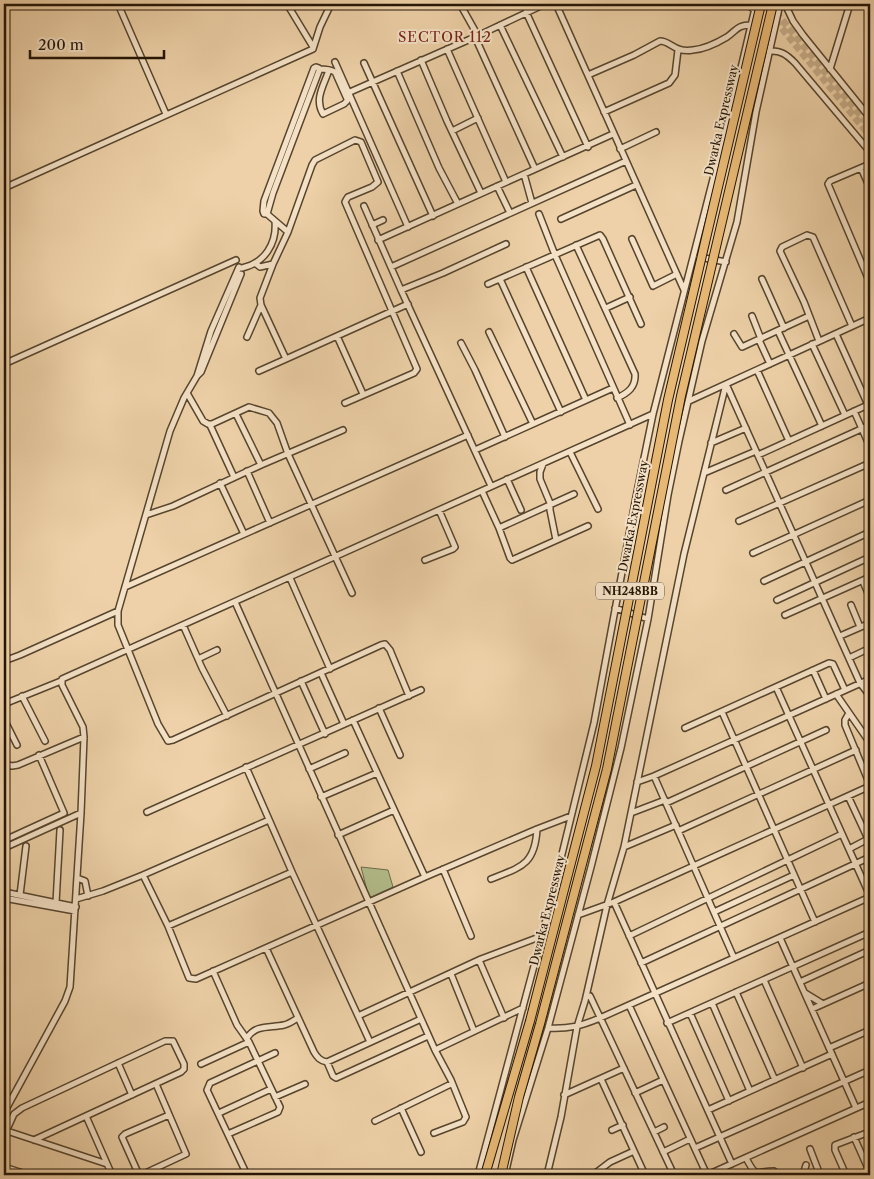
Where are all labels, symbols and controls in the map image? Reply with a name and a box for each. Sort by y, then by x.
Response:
scale bar [30,28,164,60]
district label: SECTOR 112 [398,28,492,46]
text: 200 m [38,35,84,54]
street label: Dwarka Expressway [701,63,741,177]
street label: Dwarka Expressway [615,458,651,573]
road number: NH248BB [596,582,664,600]
street label: Dwarka Expressway [526,853,568,967]

